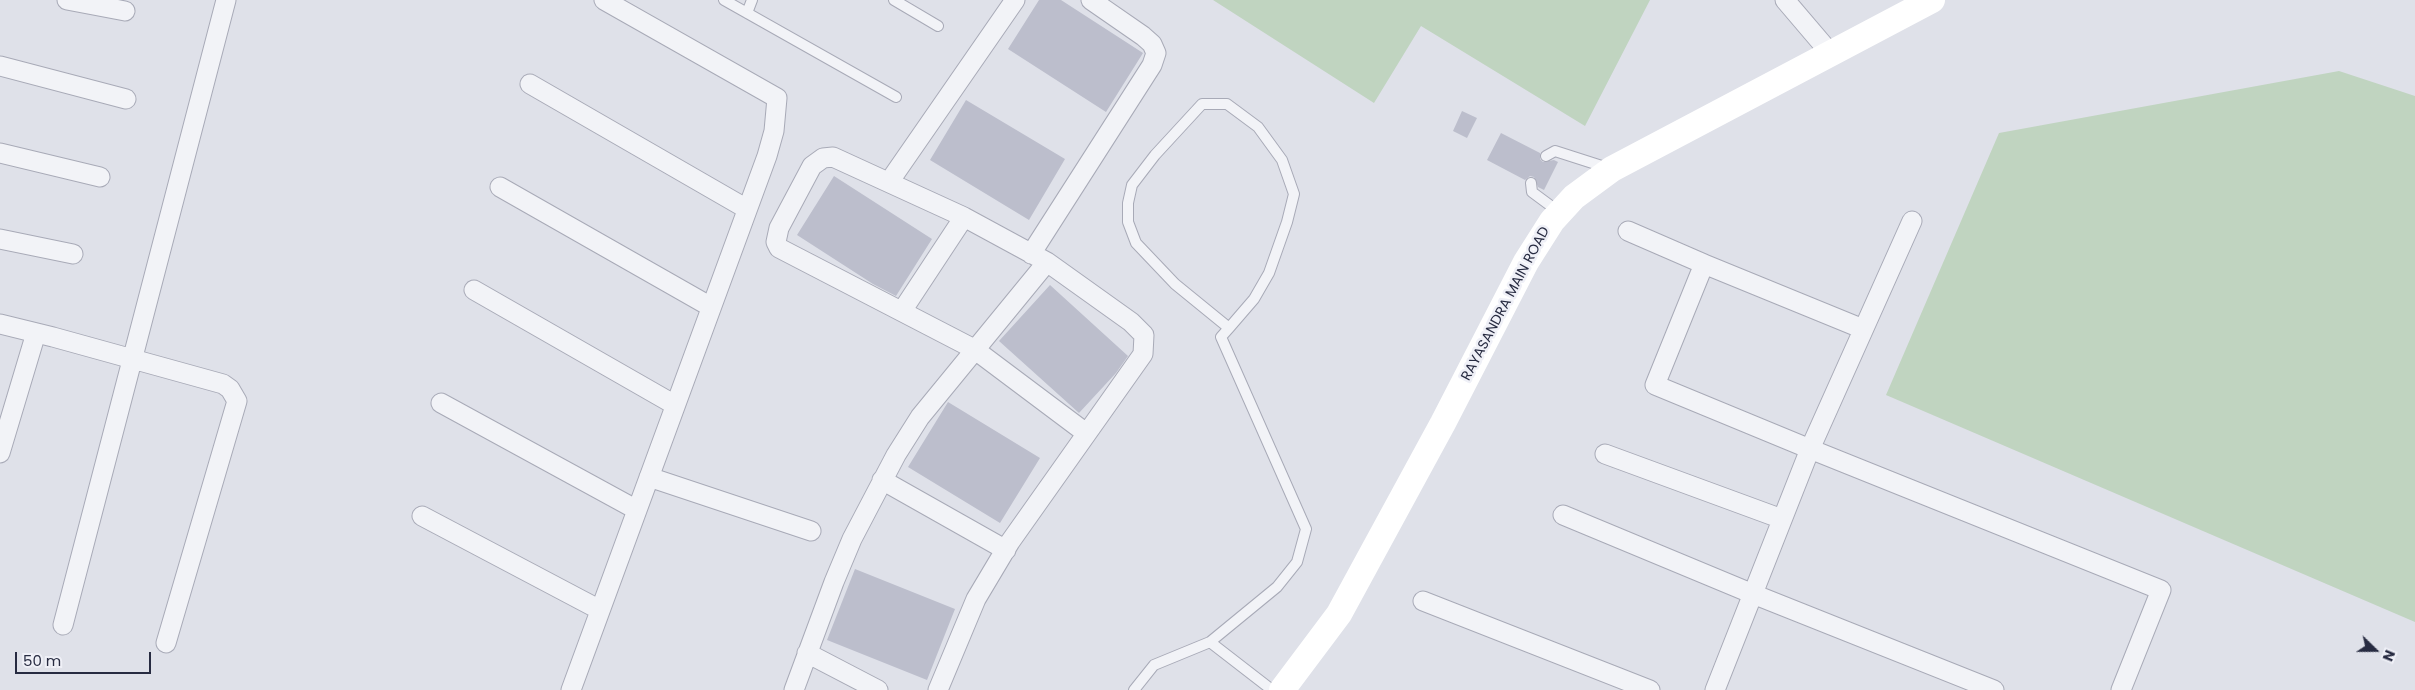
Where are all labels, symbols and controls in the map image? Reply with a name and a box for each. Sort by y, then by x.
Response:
street label: RAYASANDRA MAIN ROAD [1458,224,1554,384]
north arrow [2350,625,2400,675]
scale bar [18,642,154,674]
text: N [2378,647,2400,664]
text: 50 m [23,650,61,671]

